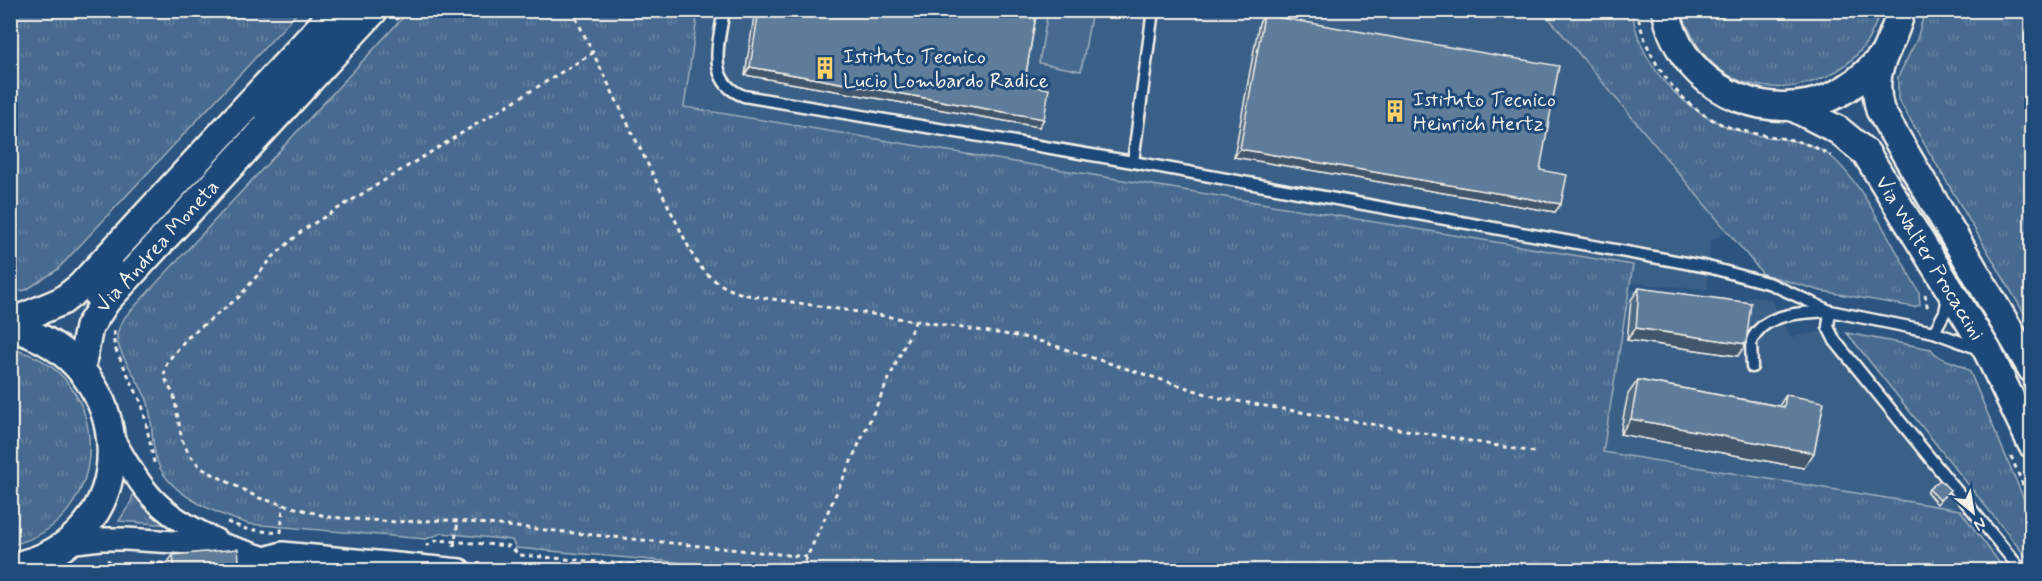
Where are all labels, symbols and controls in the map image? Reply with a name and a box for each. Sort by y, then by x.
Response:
place label: Istituto Tecnico Lucio Lombardo Radice [843,43,1049,95]
building icon: Istituto Tecnico Lucio Lombardo Radice [812,55,838,81]
place label: Istituto Tecnico Heinrich Hertz [1413,86,1556,138]
building icon: Istituto Tecnico Heinrich Hertz [1382,98,1408,124]
street label: Via Walter Procaccini [1868,171,1991,346]
street label: Via Andrea Moneta [89,174,226,318]
north arrow [1943,482,2003,542]
text: N [1970,512,1990,535]

